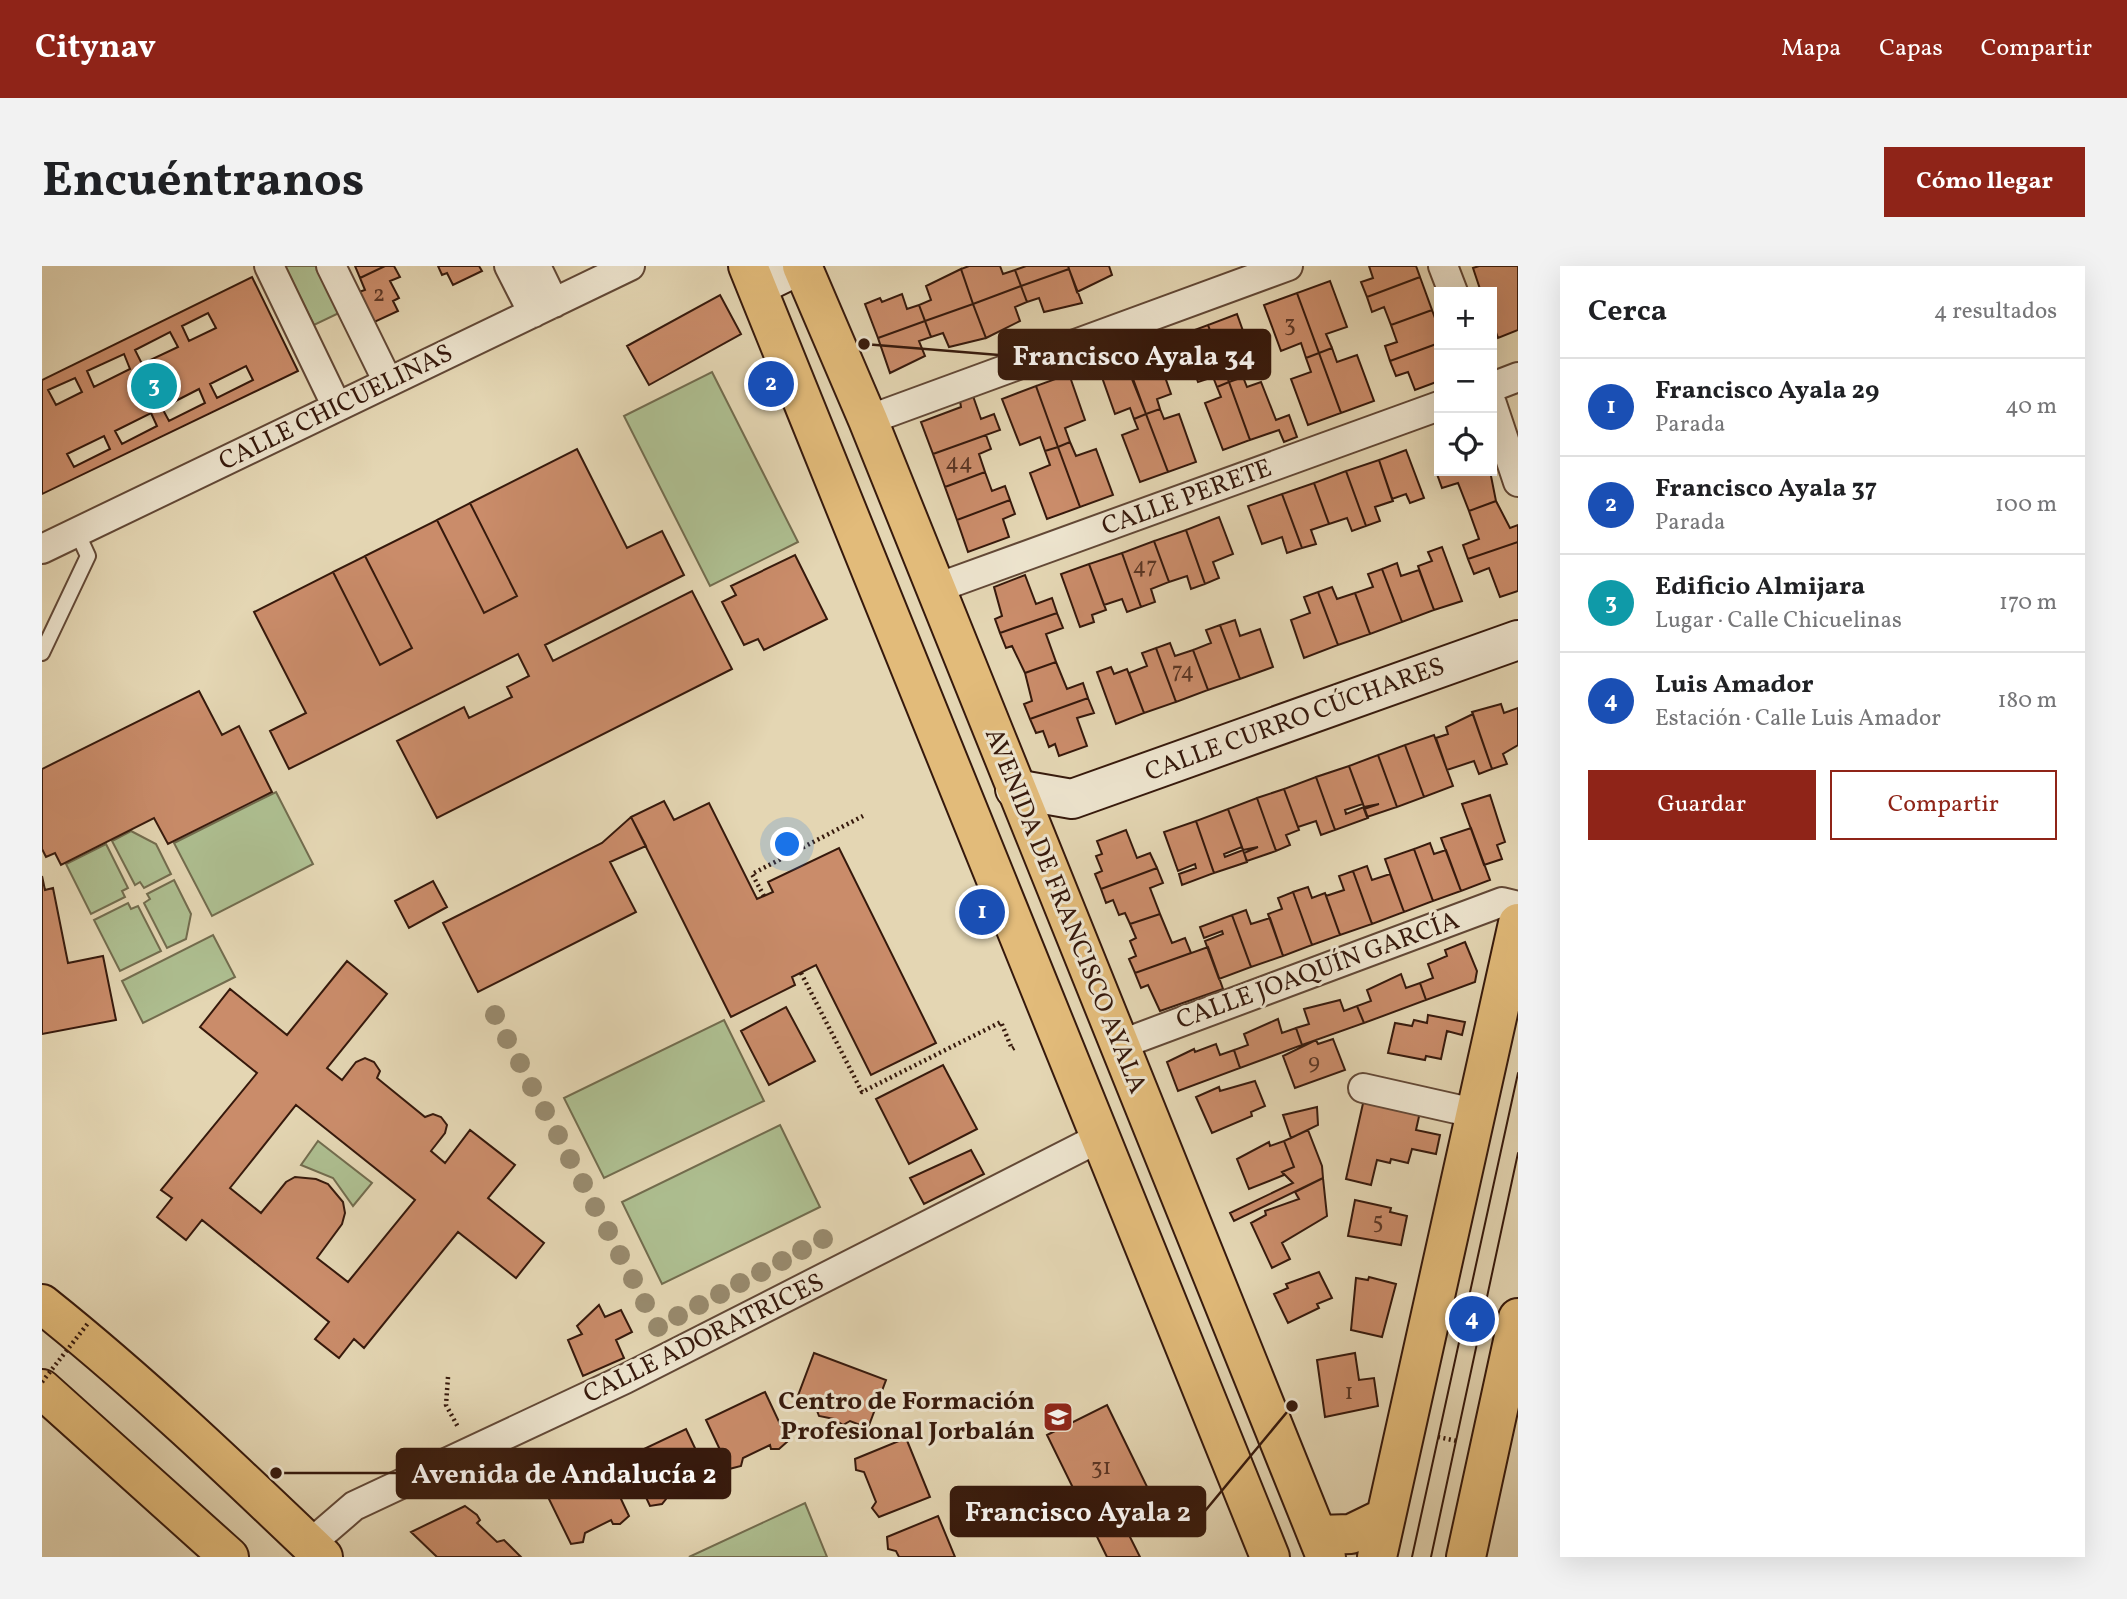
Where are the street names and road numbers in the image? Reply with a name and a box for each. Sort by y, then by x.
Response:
street label: CALLE CHICUELINAS [213,336,459,480]
street label: CALLE PERETE [1097,451,1277,545]
street label: CALLE CURRO CÚCHARES [1140,649,1450,791]
street label: AVENIDA DE FRANCISCO AYALA [975,723,1155,1099]
street label: CALLE JOAQUÍN GARCÍA [1172,903,1464,1039]
street label: CALLE ADORATRICES [578,1265,830,1413]

